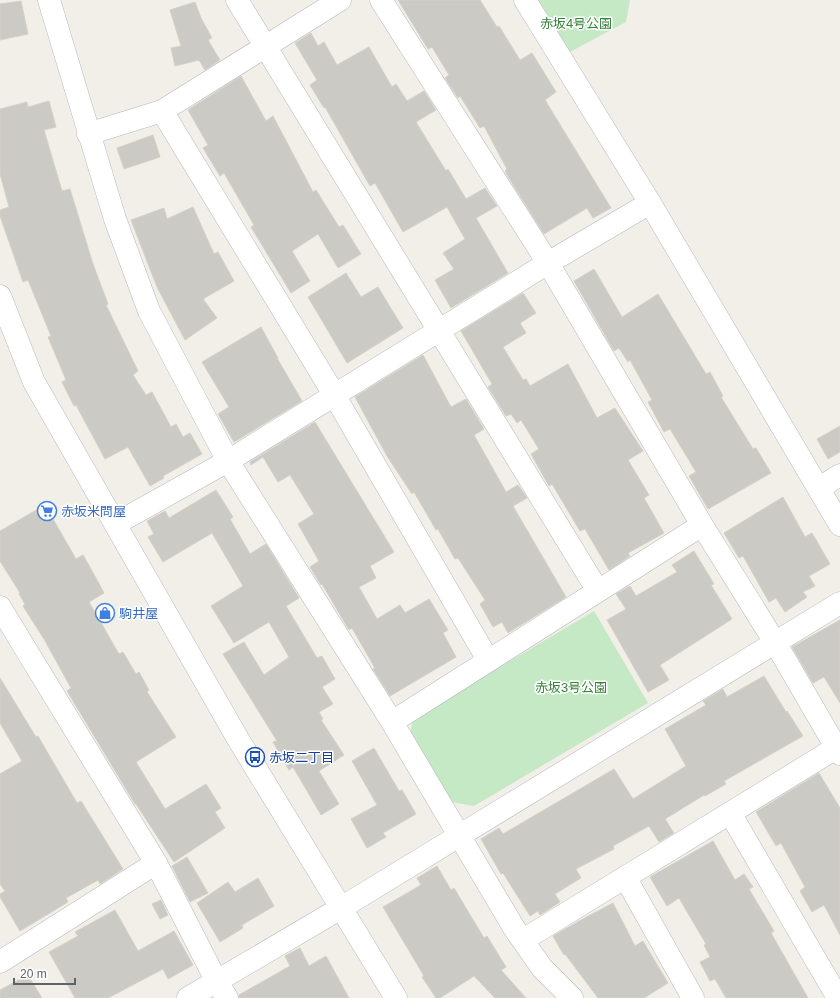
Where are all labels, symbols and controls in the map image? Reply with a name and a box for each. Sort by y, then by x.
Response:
park label: 赤坂4号公園 [540,16,612,31]
supermarket icon: 赤坂米問屋 [36,500,58,522]
place label: 赤坂米問屋 [61,504,126,519]
shop icon: 駒井屋 [94,602,116,624]
place label: 駒井屋 [119,606,158,621]
park label: 赤坂3号公園 [535,680,607,695]
bus stop icon: 赤坂二丁目 [244,746,266,768]
place label: 赤坂二丁目 [269,750,334,765]
scale bar [14,960,75,986]
text: 20 m [20,967,47,981]

